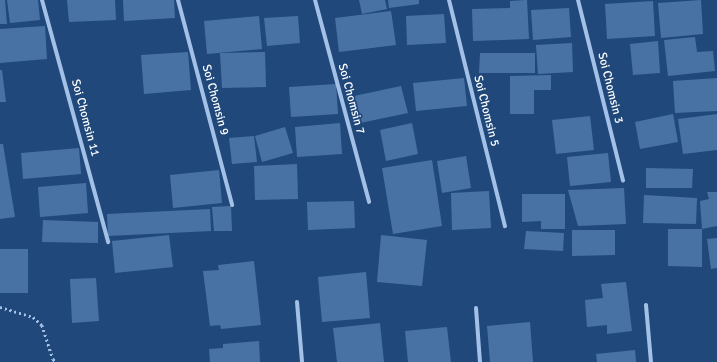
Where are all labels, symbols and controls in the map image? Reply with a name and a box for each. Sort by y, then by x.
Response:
street label: Soi Chomsin 3 [594,51,626,125]
street label: Soi Chomsin 7 [335,62,367,136]
street label: Soi Chomsin 9 [199,63,231,137]
street label: Soi Chomsin 5 [470,74,502,148]
street label: Soi Chomsin 11 [68,78,102,158]

